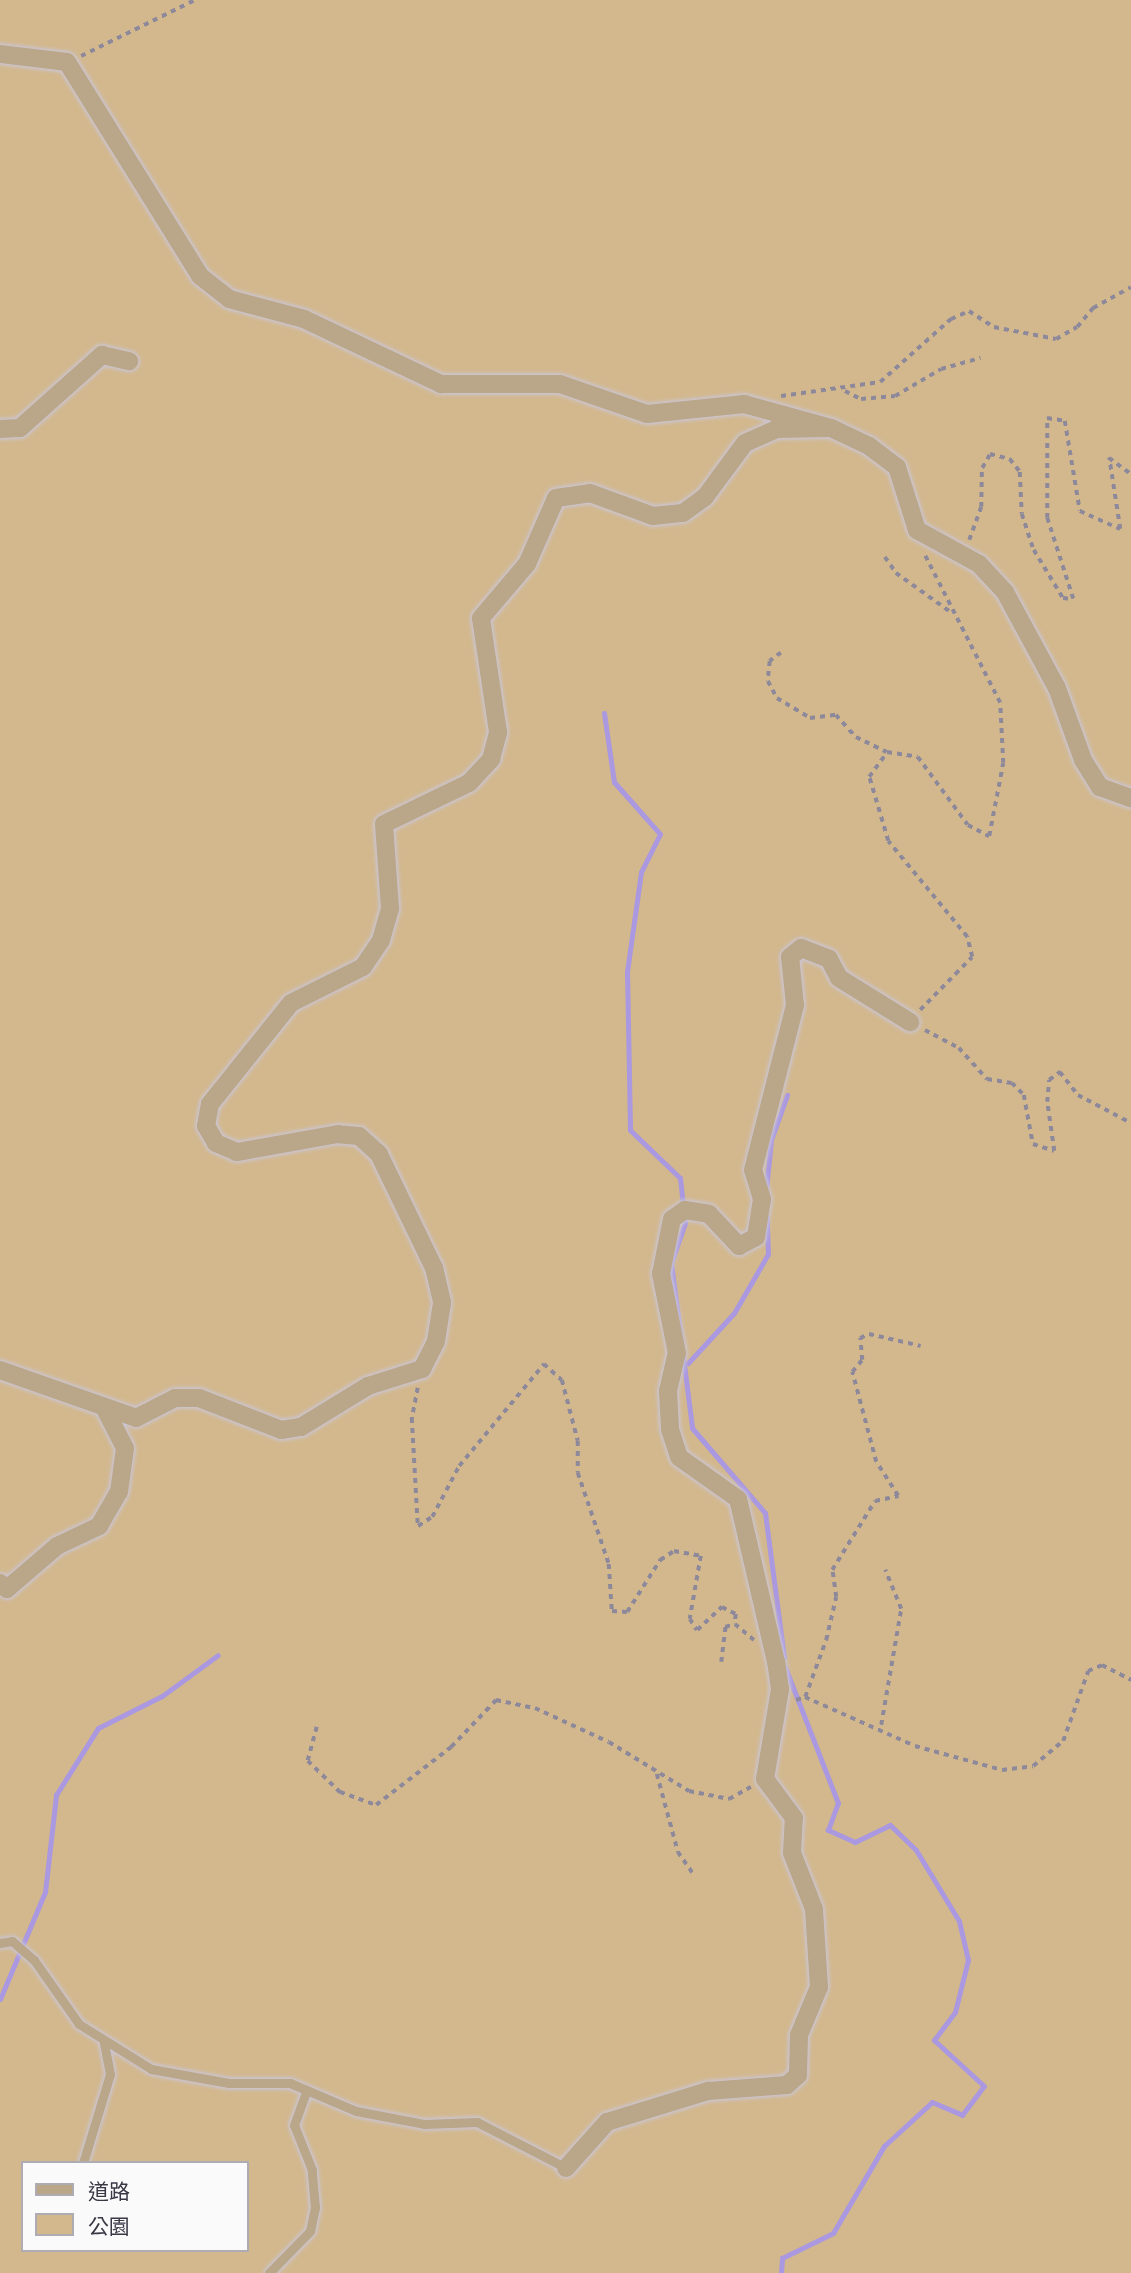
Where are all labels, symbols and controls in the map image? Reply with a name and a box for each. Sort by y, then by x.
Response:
legend [21,2161,248,2252]
text: 道路 [88,2180,130,2204]
text: 公園 [88,2215,130,2239]

